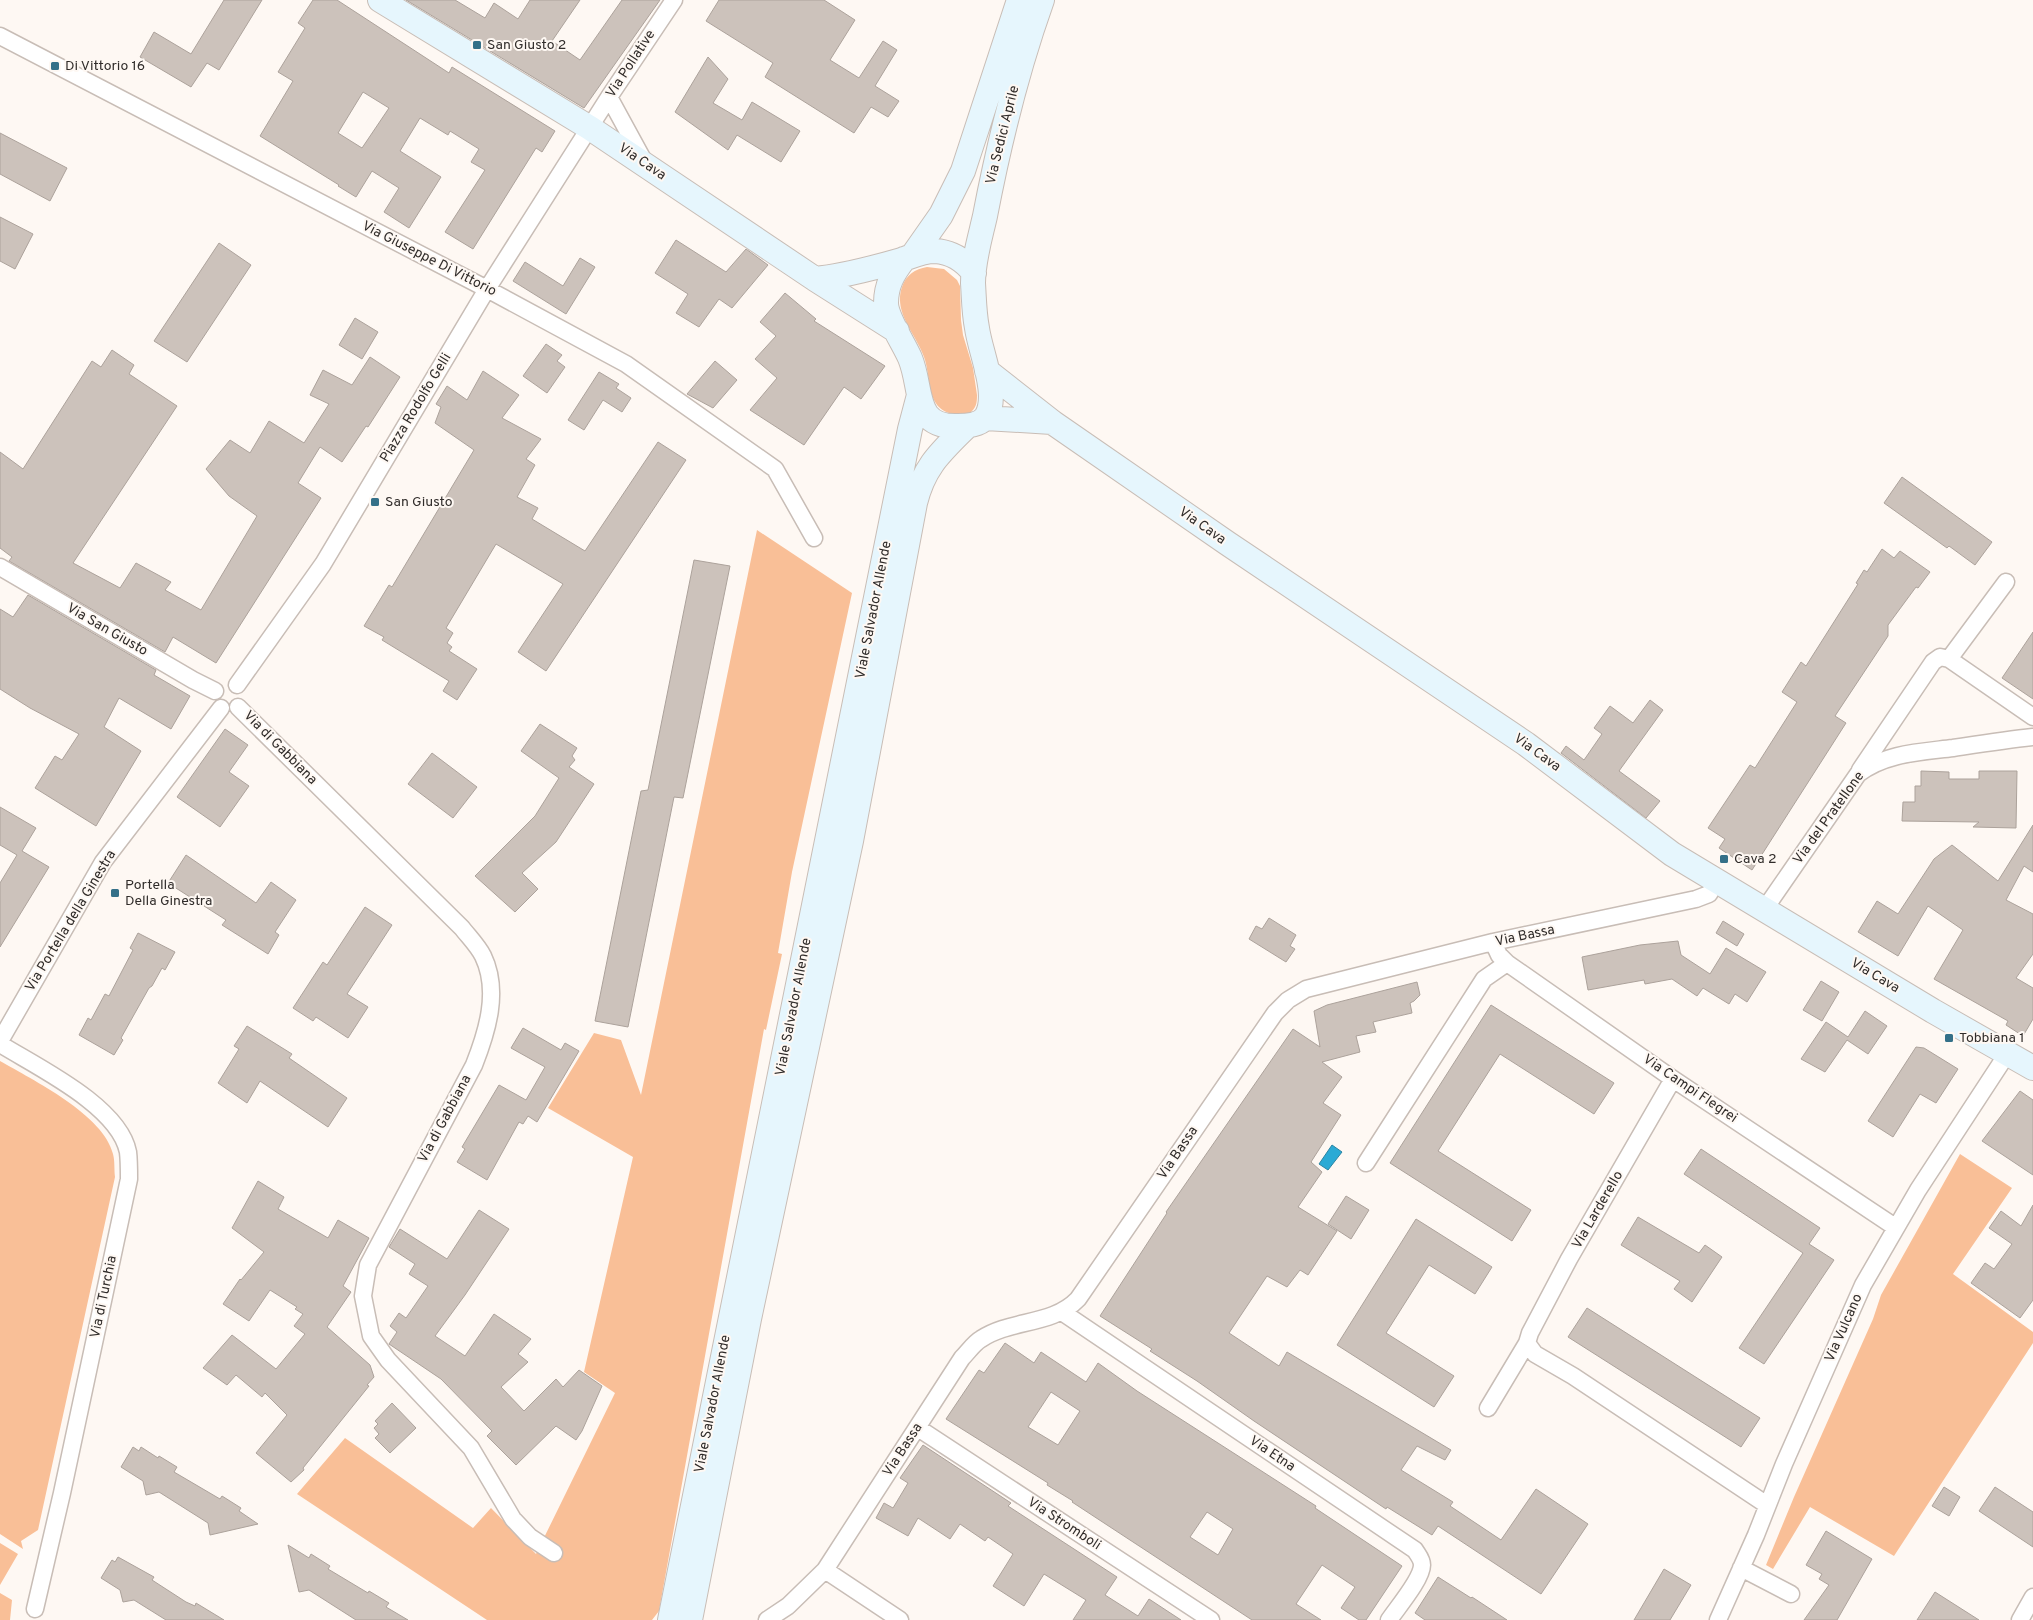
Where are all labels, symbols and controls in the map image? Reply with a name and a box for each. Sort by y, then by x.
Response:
street label: Via Pollative [603,27,659,101]
place label: San Giusto 2 [487,37,566,54]
marker: San Giusto 2 [471,39,483,51]
place label: Di Vittorio 16 [65,58,145,75]
marker: Di Vittorio 16 [49,60,61,72]
street label: Via Sedici Aprile [982,84,1024,186]
street label: Via Cava [615,140,669,184]
street label: Via Giuseppe Di Vittorio [359,218,499,300]
street label: Piazza Rodolfo Gelli [377,350,455,466]
place label: San Giusto [385,494,453,511]
marker: San Giusto [369,496,381,508]
street label: Via Cava [1175,504,1229,548]
street label: Viale Salvador Allende [852,540,896,680]
street label: Via San Giusto [63,600,151,660]
street label: Via di Gabbiana [240,708,320,788]
street label: Via Cava [1510,730,1564,776]
street label: Via del Pratellone [1790,768,1868,868]
street label: Via Portella della Ginestra [22,847,120,995]
place label: Cava 2 [1734,851,1777,868]
marker: Cava 2 [1718,853,1730,865]
place label: Portella Della Ginestra [125,877,212,910]
marker: Portella Della Ginestra [109,887,121,899]
street label: Via Bassa [1494,921,1556,951]
street label: Viale Salvador Allende [772,937,816,1077]
street label: Via Cava [1847,955,1903,997]
place label: Tobbiana 1 [1959,1030,2024,1047]
marker: Tobbiana 1 [1943,1032,1955,1044]
street label: Via Campi Flegrei [1640,1051,1740,1127]
street label: Via di Gabbiana [415,1072,475,1166]
street label: Via Bassa [1154,1123,1202,1183]
street label: Via Larderello [1569,1168,1627,1252]
street label: Via di Turchia [87,1254,121,1340]
street label: Via Vulcano [1821,1291,1867,1365]
street label: Viale Salvador Allende [691,1334,735,1474]
street label: Via Bassa [879,1420,927,1480]
street label: Via Etna [1246,1432,1298,1476]
street label: Via Stromboli [1024,1494,1104,1554]

